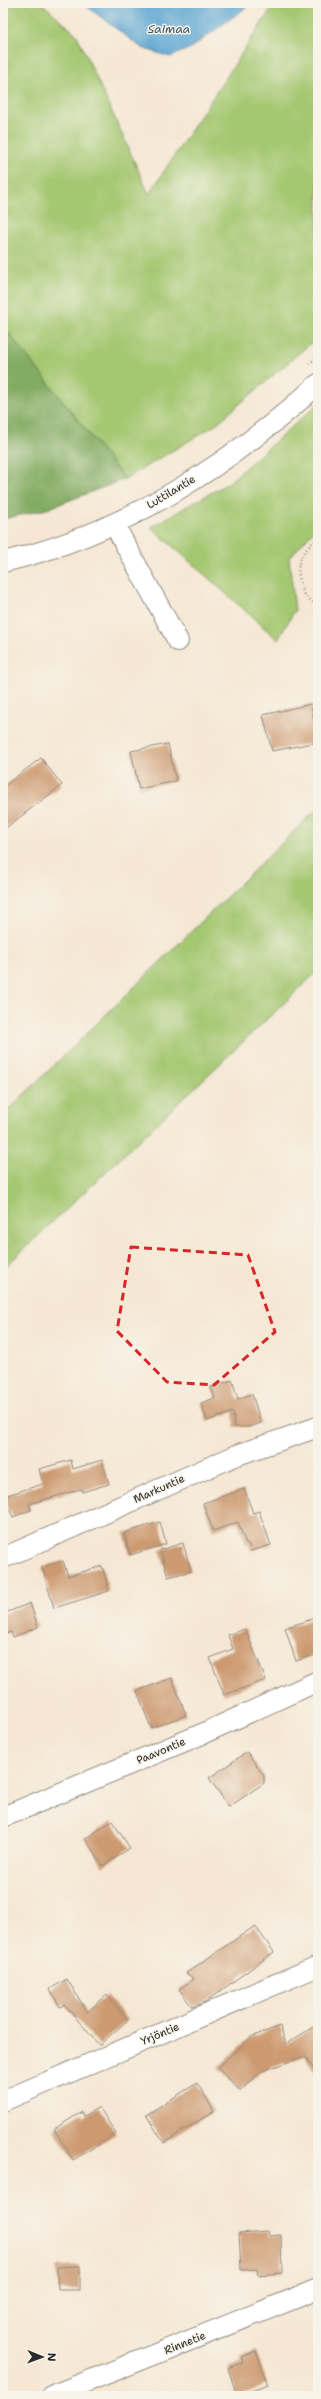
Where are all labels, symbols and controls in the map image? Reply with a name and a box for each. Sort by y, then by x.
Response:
water label: Saimaa [148,21,190,37]
street label: Luttilantie [144,472,198,512]
street label: Markuntie [131,1471,187,1507]
street label: Paavontie [134,1734,188,1768]
street label: Yrjöntie [138,2019,182,2049]
street label: Rinnetie [162,2328,208,2358]
north arrow [22,2337,62,2377]
text: N [44,2353,59,2362]

